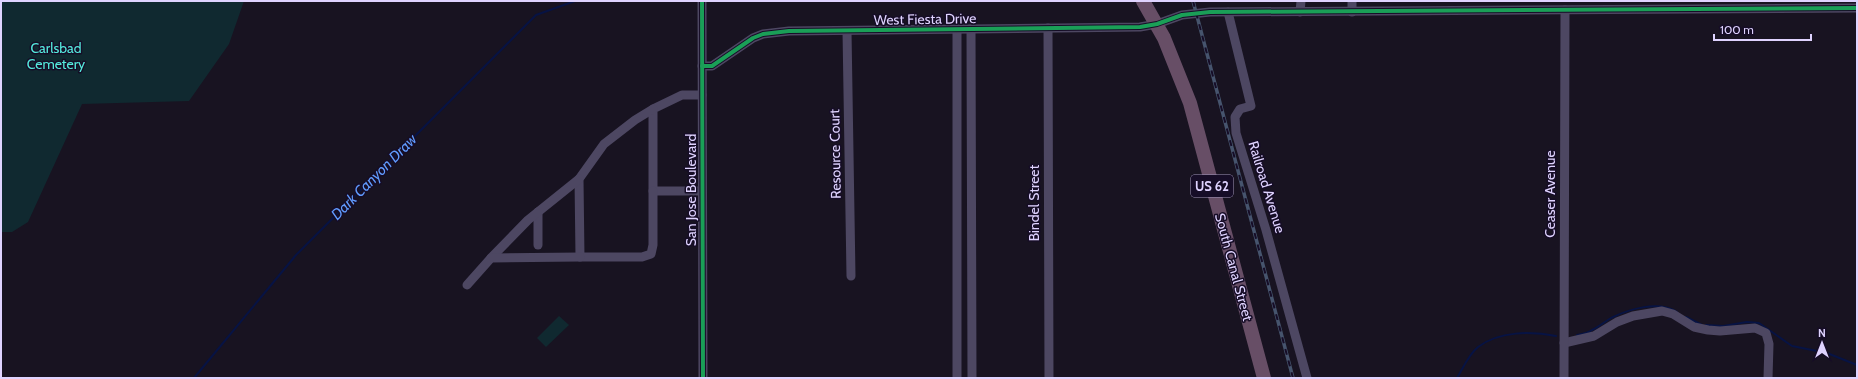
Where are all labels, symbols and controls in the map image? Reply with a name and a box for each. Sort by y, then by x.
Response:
street label: West Fiesta Drive [874,9,976,29]
scale bar [1714,16,1811,42]
text: 100 m [1720,22,1754,37]
park label: Carlsbad Cemetery [27,39,85,73]
street label: Resource Court [825,109,845,199]
water label: Dark Canyon Draw [327,130,421,224]
street label: San Jose Boulevard [682,134,700,246]
street label: Railroad Avenue [1244,139,1290,235]
street label: Ceaser Avenue [1541,150,1559,238]
street label: Bindel Street [1025,165,1043,241]
road number: US 62 [1191,175,1233,197]
street label: South Canal Street [1211,211,1257,323]
north arrow [1802,323,1842,363]
text: N [1818,326,1826,340]

